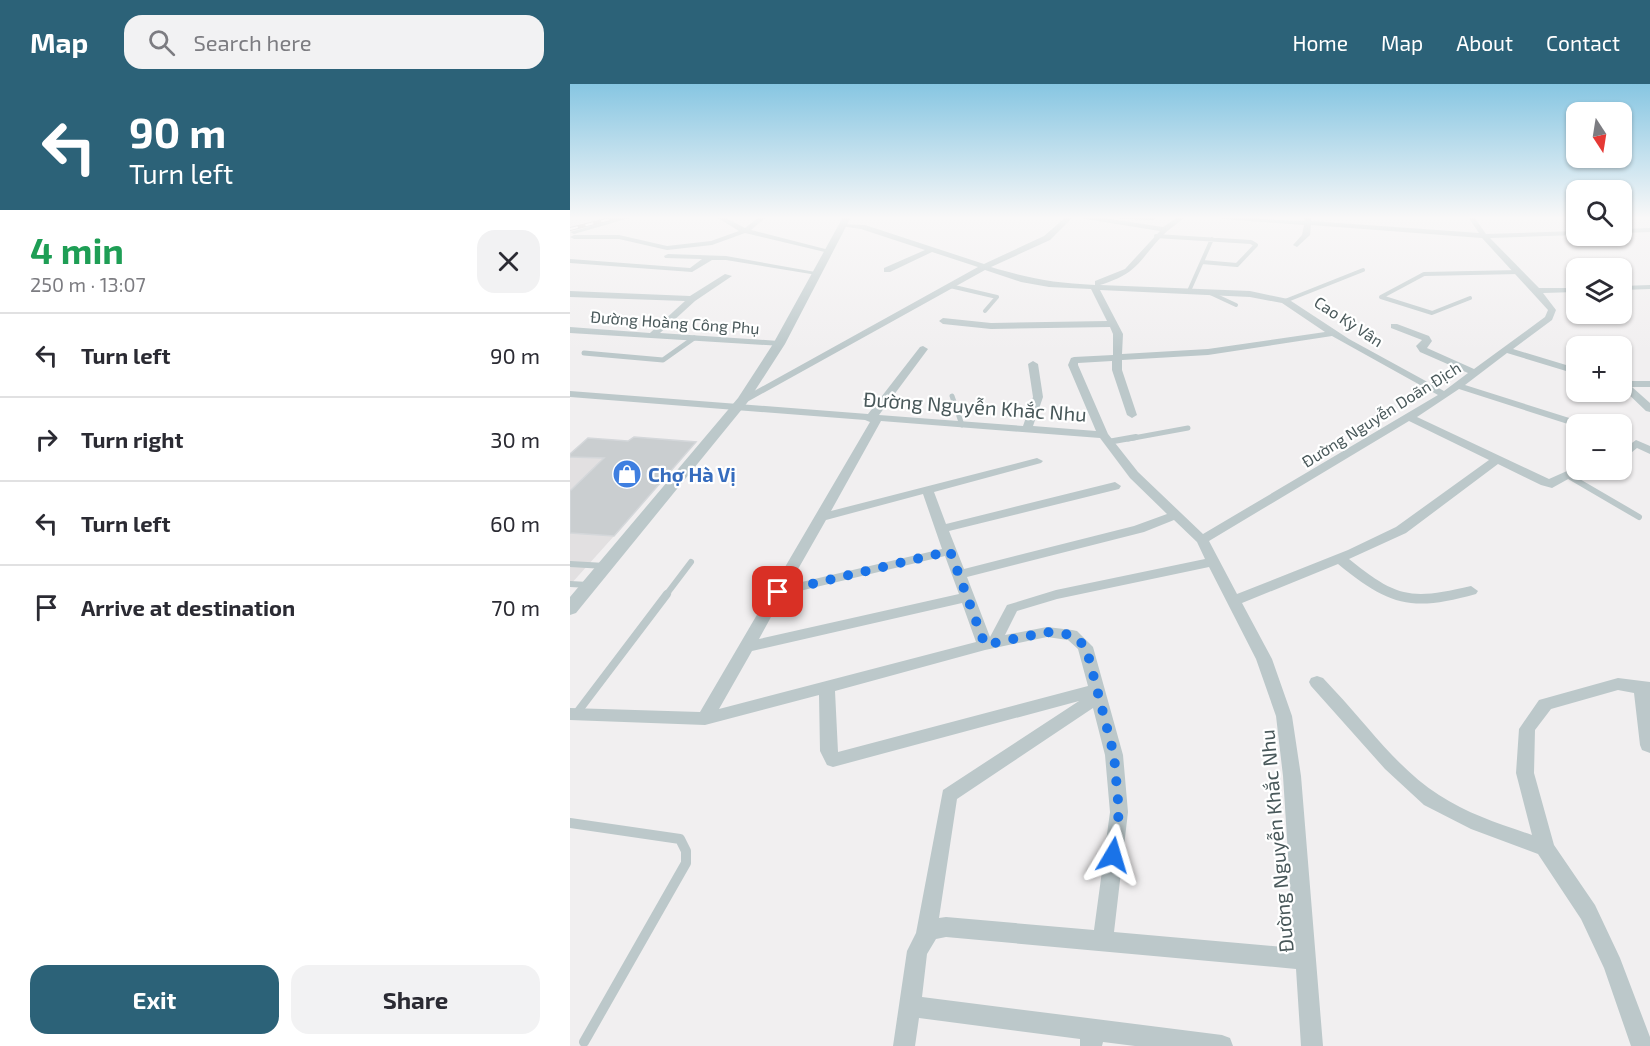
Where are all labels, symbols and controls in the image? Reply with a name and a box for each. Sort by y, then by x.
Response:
search box [124,15,544,69]
text: Map [30,25,88,59]
icon: search [145,26,178,59]
text: Search here [193,29,312,55]
text: Home [1292,30,1348,55]
text: Map [1381,30,1423,55]
text: About [1456,30,1513,55]
text: Contact [1546,30,1620,55]
north arrow [1566,102,1632,168]
map controls [1566,102,1632,480]
text: 90 m [129,106,226,156]
icon: left [30,108,108,186]
text: Turn left [129,157,233,189]
button: search [1566,180,1632,246]
text: 4 min [30,228,124,271]
button: close [477,230,540,293]
button: layers [1566,258,1632,324]
text: 250 m · 13:07 [30,272,146,296]
street label: Cao Kỳ Vân [1311,292,1387,350]
street label: Đường Hoàng Công Phụ [590,307,760,337]
button: + [1566,336,1632,402]
icon: left [30,339,63,372]
text: Turn left [81,342,170,368]
text: 90 m [490,342,540,368]
street label: Đường Nguyễn Doãn Địch [1298,357,1464,471]
street label: Đường Nguyễn Khắc Nhu [862,386,1088,426]
button: − [1566,414,1632,480]
icon: right [30,423,63,456]
text: Turn right [81,426,183,452]
text: 30 m [490,426,540,452]
shop icon: Chợ Hà Vị [611,458,643,490]
place label: Chợ Hà Vị [648,462,736,486]
icon: left [30,507,63,540]
text: Turn left [81,510,170,536]
text: 60 m [490,510,540,536]
pin [752,566,803,617]
icon: arrive [761,575,794,608]
icon: arrive [30,591,63,624]
text: Arrive at destination [81,594,295,620]
text: 70 m [491,594,540,620]
street label: Đường Nguyễn Khắc Nhu [1254,728,1298,954]
position arrow [1081,823,1145,887]
button: Exit [30,965,279,1034]
button: Share [291,965,540,1034]

